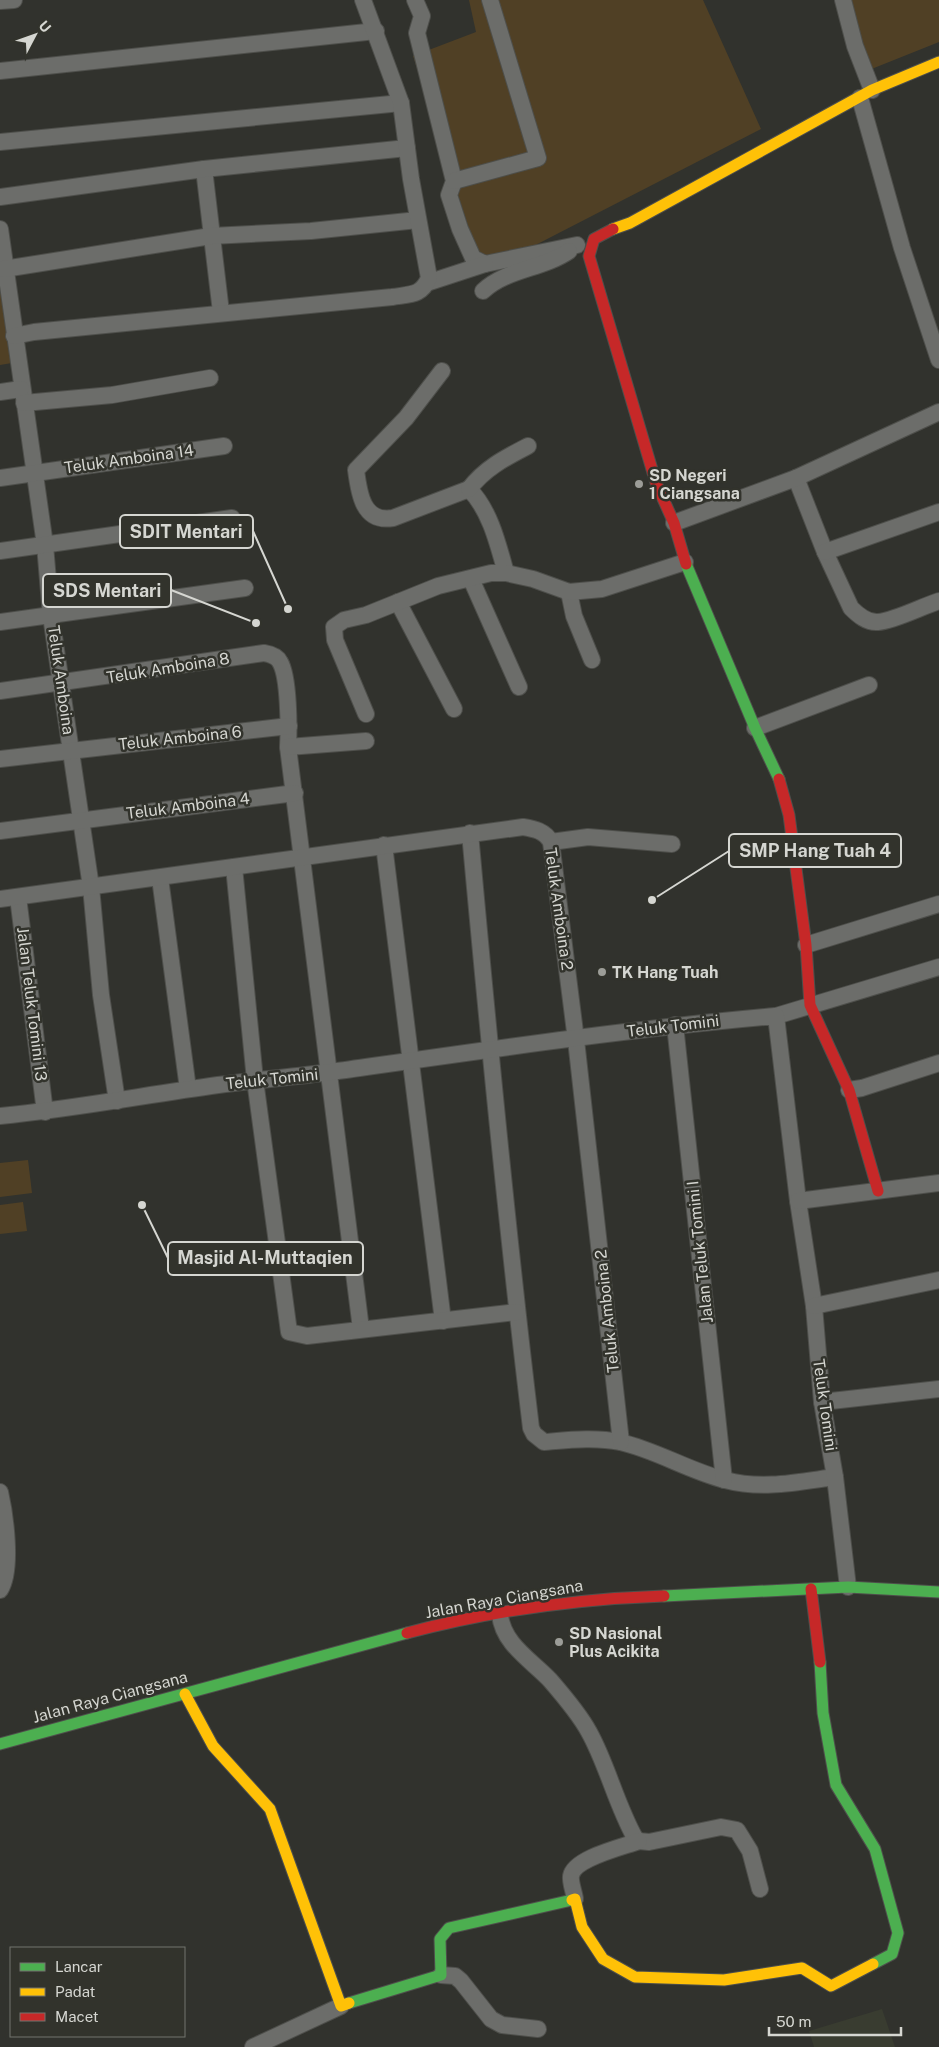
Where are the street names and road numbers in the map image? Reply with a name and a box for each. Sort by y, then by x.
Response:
street label: Teluk Amboina 14 [63,440,195,478]
street label: Teluk Amboina [44,624,78,736]
street label: Teluk Amboina 8 [105,649,231,687]
street label: Teluk Amboina 6 [117,722,243,754]
street label: Teluk Amboina 4 [125,789,251,823]
street label: Teluk Amboina 2 [541,846,577,972]
street label: Jalan Teluk Tomini 13 [13,926,51,1082]
street label: Teluk Tomini [626,1011,720,1041]
street label: Teluk Tomini [225,1065,319,1093]
street label: Jalan Teluk Tomini I [683,1180,717,1324]
street label: Teluk Amboina 2 [591,1249,623,1373]
street label: Teluk Tomini [809,1358,841,1452]
street label: Jalan Raya Ciangsana [424,1576,584,1622]
street label: Jalan Raya Ciangsana [30,1667,190,1727]

